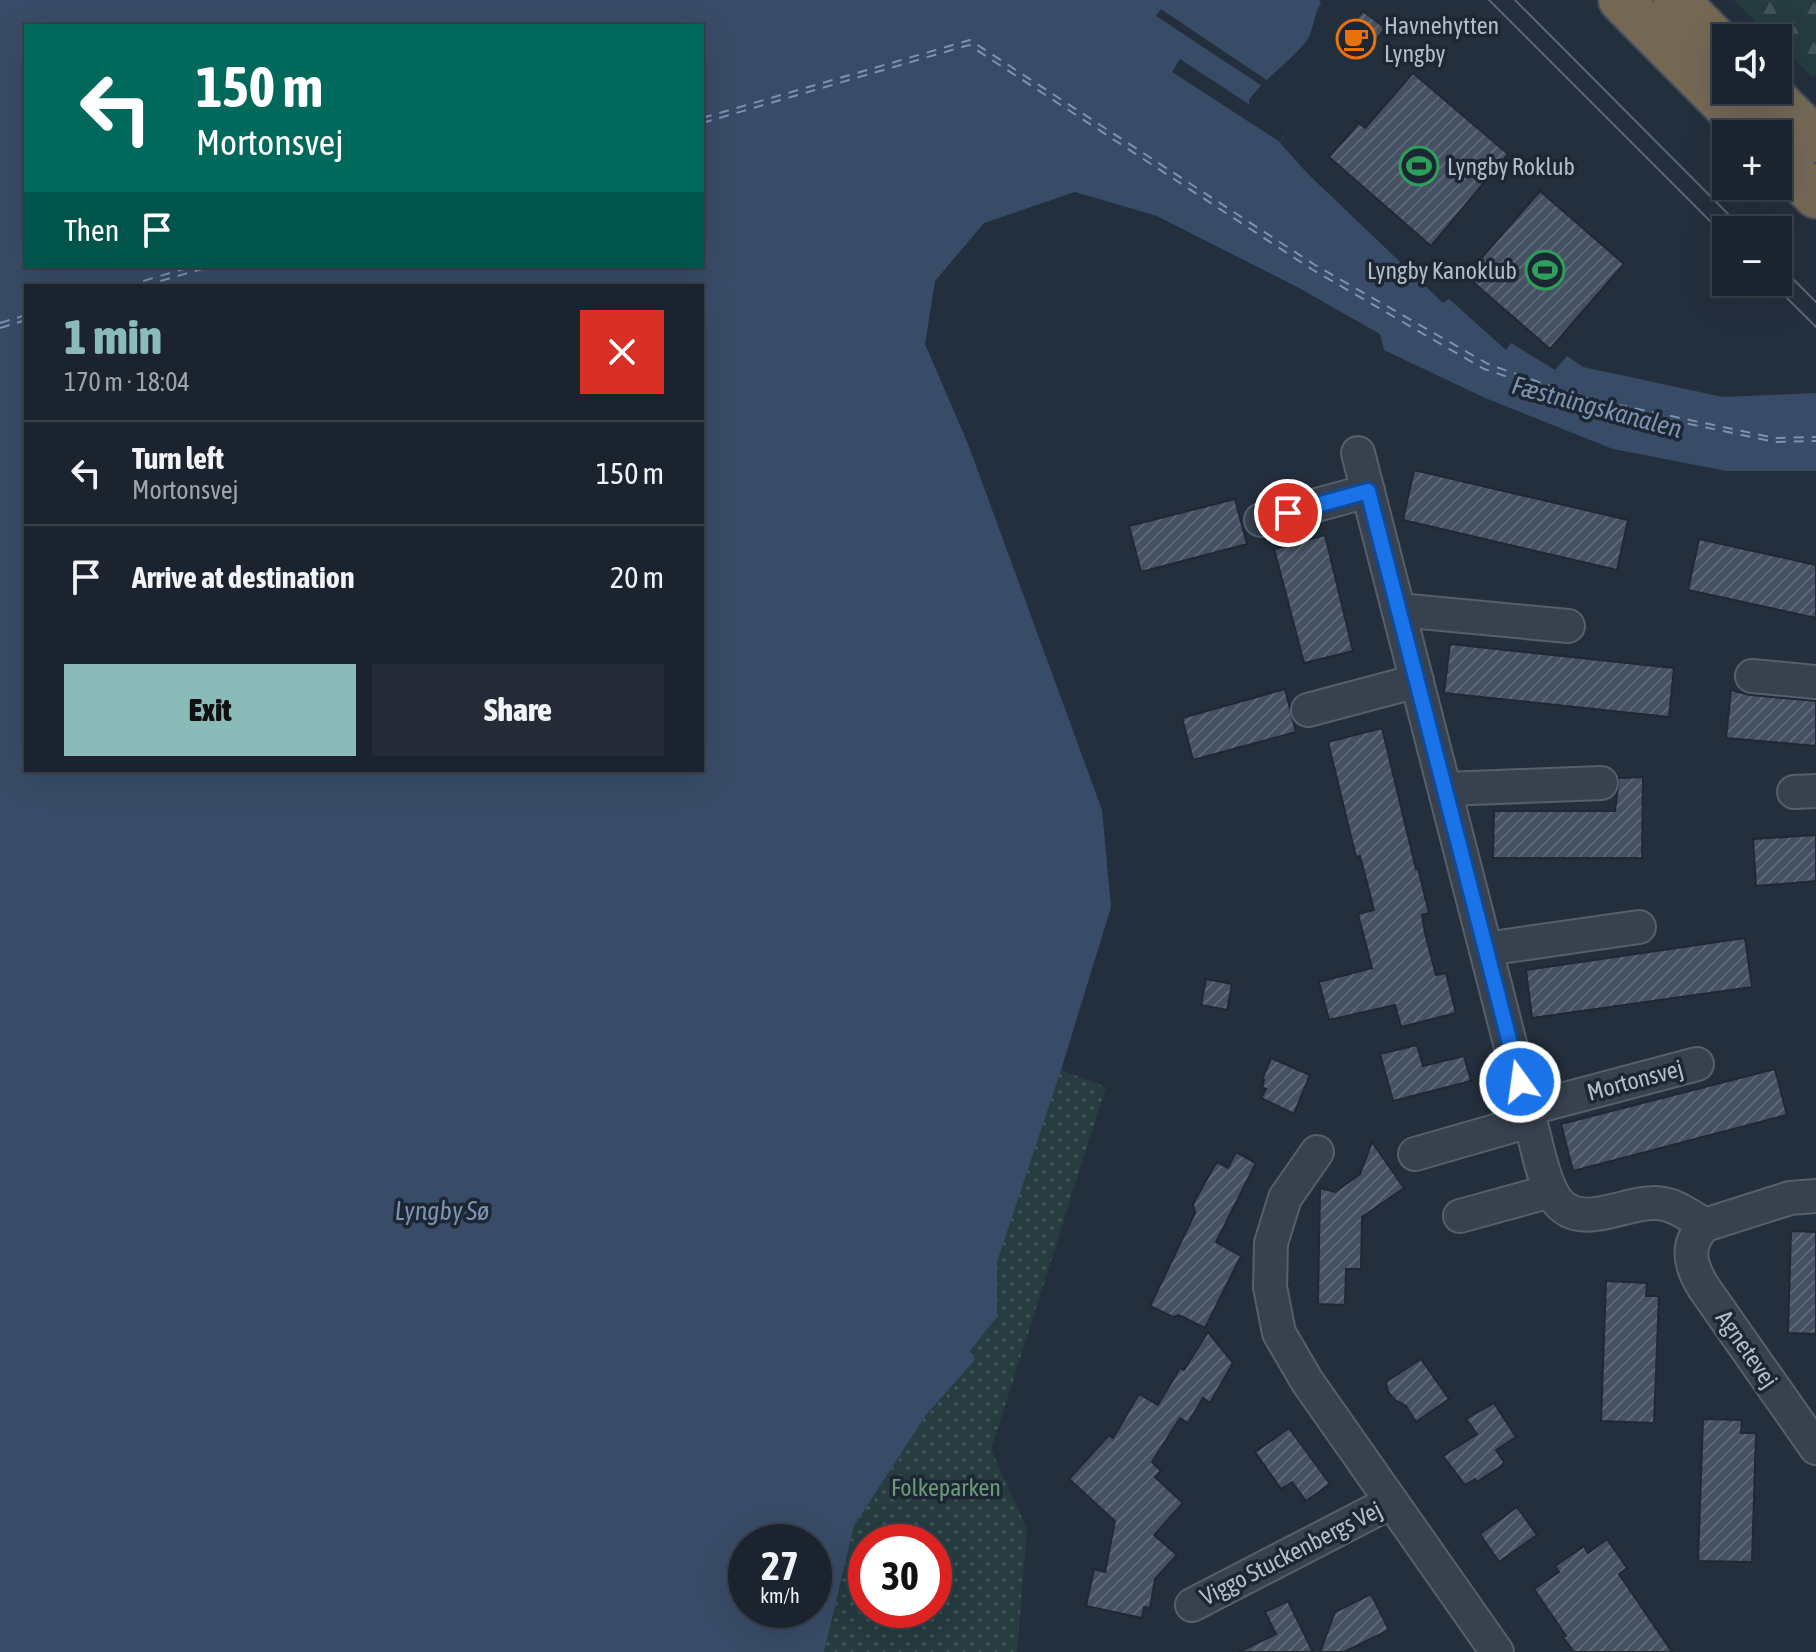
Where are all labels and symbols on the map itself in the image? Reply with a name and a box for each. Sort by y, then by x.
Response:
place label: Havnehytten Lyngby [1384,12,1499,67]
cafe icon: Havnehytten Lyngby [1335,18,1377,60]
sports icon: Lyngby Roklub [1398,145,1440,187]
place label: Lyngby Roklub [1447,153,1575,180]
sports icon: Lyngby Kanoklub [1524,249,1566,291]
place label: Lyngby Kanoklub [1367,257,1517,284]
water label: Fæstningskanalen [1509,370,1686,444]
pin [1254,479,1322,547]
position arrow [1478,1040,1562,1124]
street label: Mortonsvej [1584,1054,1686,1106]
water label: Lyngby Sø [395,1196,489,1226]
street label: Agnetevej [1711,1305,1783,1393]
park label: Folkeparken [891,1474,1001,1501]
street label: Viggo Stuckenbergs Vej [1196,1496,1386,1610]
speed limit sign: 30 [848,1524,952,1628]

